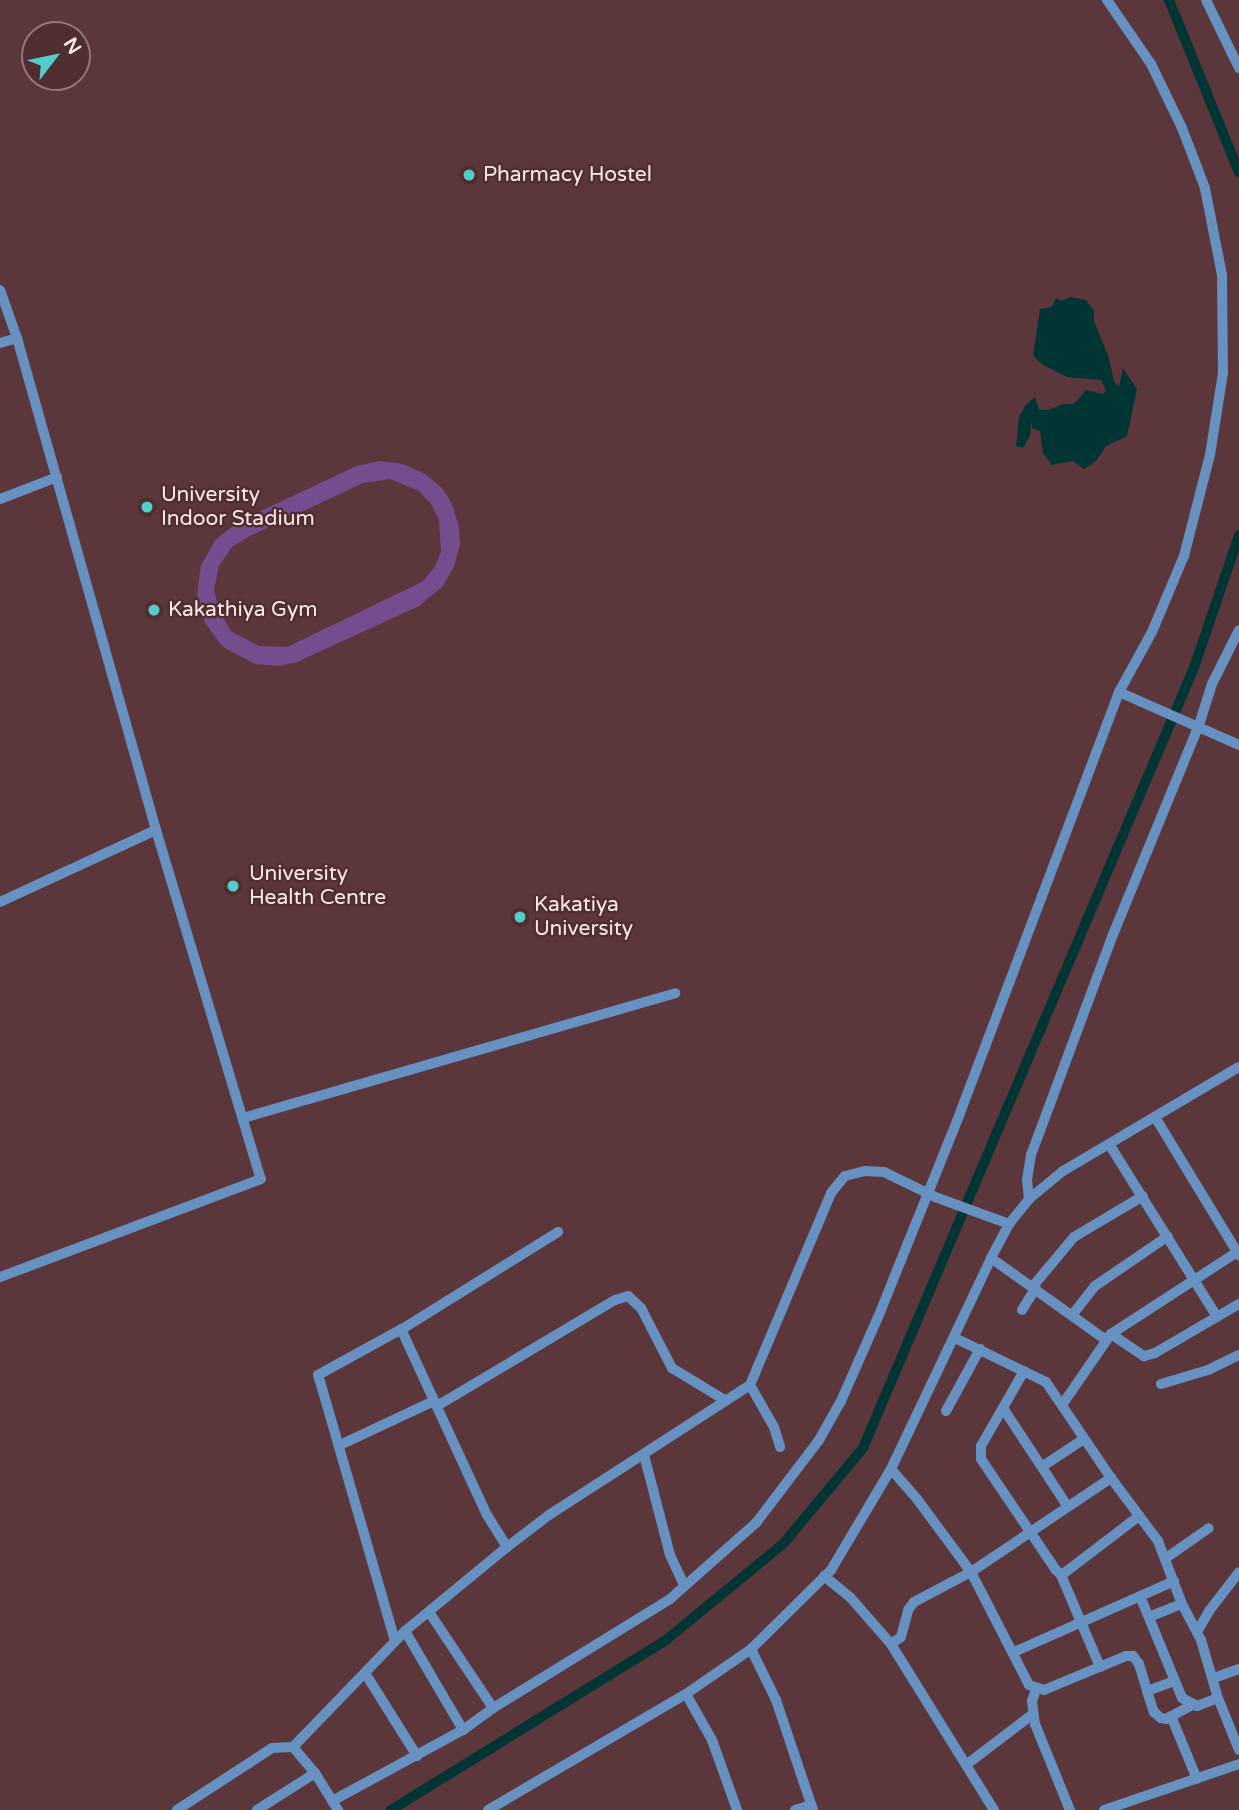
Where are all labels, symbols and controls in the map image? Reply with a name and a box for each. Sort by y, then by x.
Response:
north arrow [21,21,91,91]
text: N [59,34,85,58]
place label: Pharmacy Hostel [483,162,652,188]
marker: Pharmacy Hostel [461,167,477,183]
place label: University Indoor Stadium [161,482,315,532]
marker: University Indoor Stadium [139,499,155,515]
place label: Kakathiya Gym [168,597,318,623]
marker: Kakathiya Gym [146,602,162,618]
place label: University Health Centre [249,861,386,911]
marker: University Health Centre [223,876,243,896]
place label: Kakatiya University [534,892,633,942]
marker: Kakatiya University [512,909,528,925]

